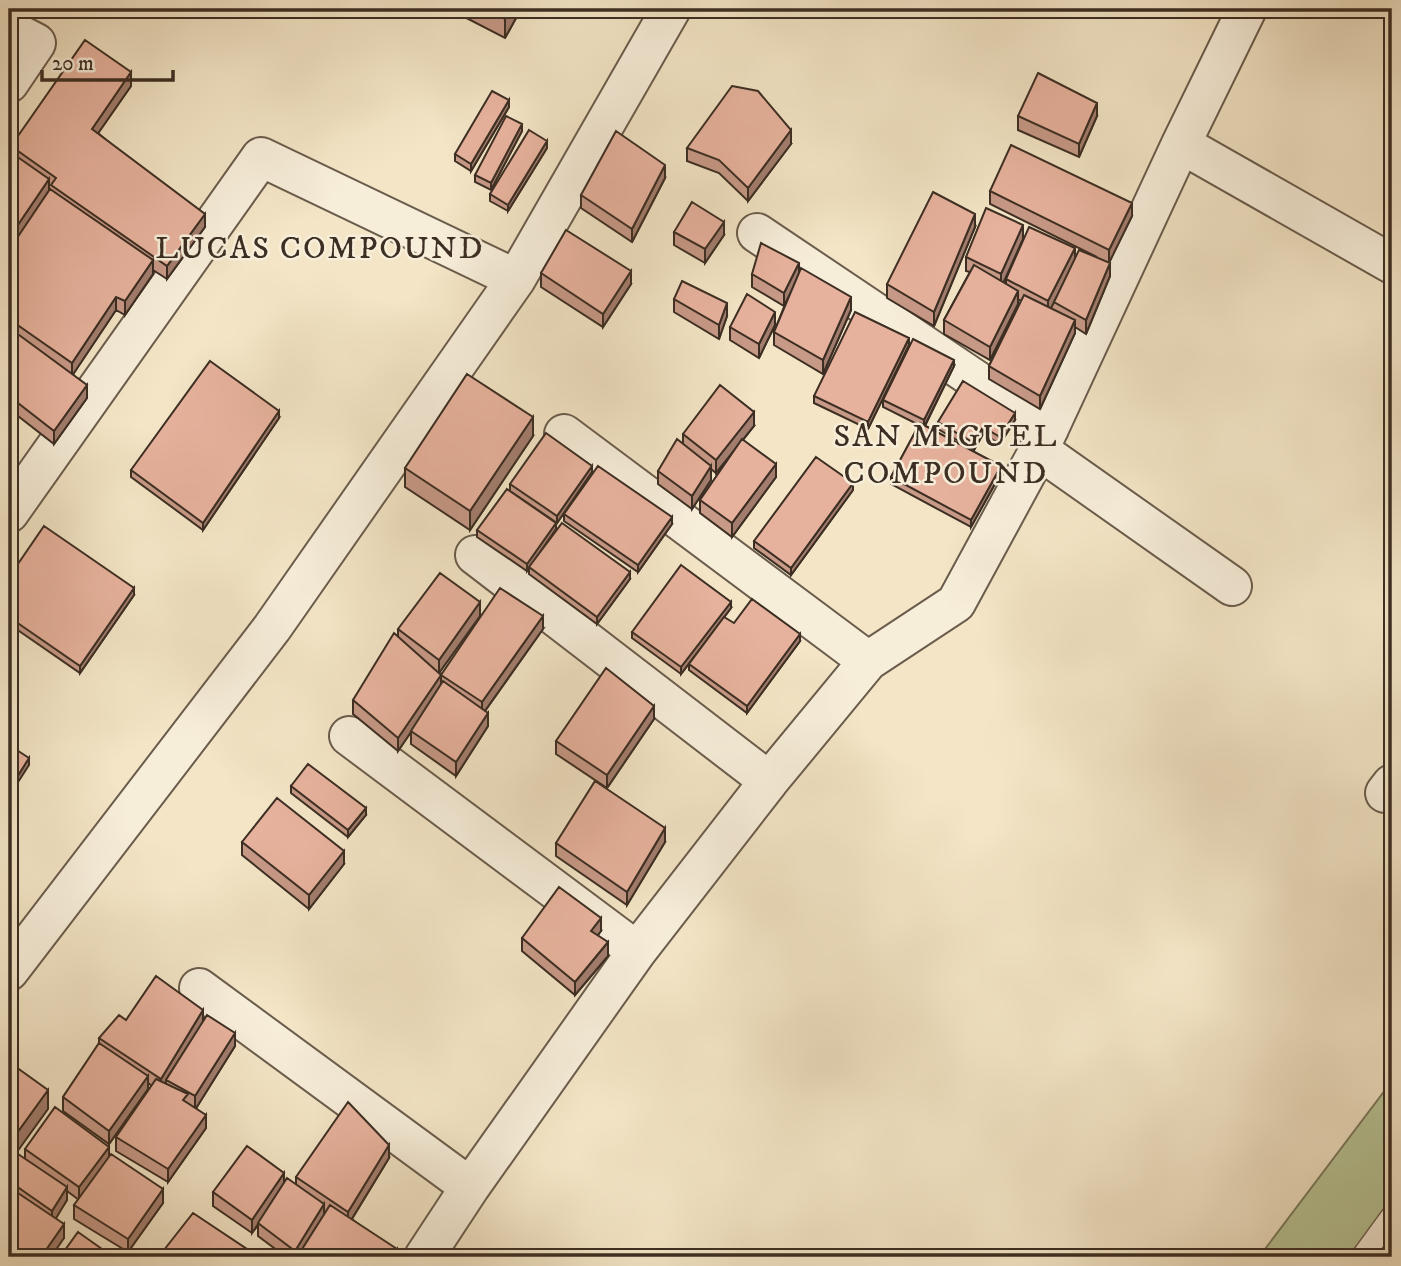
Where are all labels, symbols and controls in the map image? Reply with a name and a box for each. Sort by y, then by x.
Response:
scale bar [42,38,173,82]
text: 20 m [52,51,94,77]
district label: LUCAS COMPOUND [155,229,485,269]
district label: SAN MIGUEL COMPOUND [833,417,1059,494]

